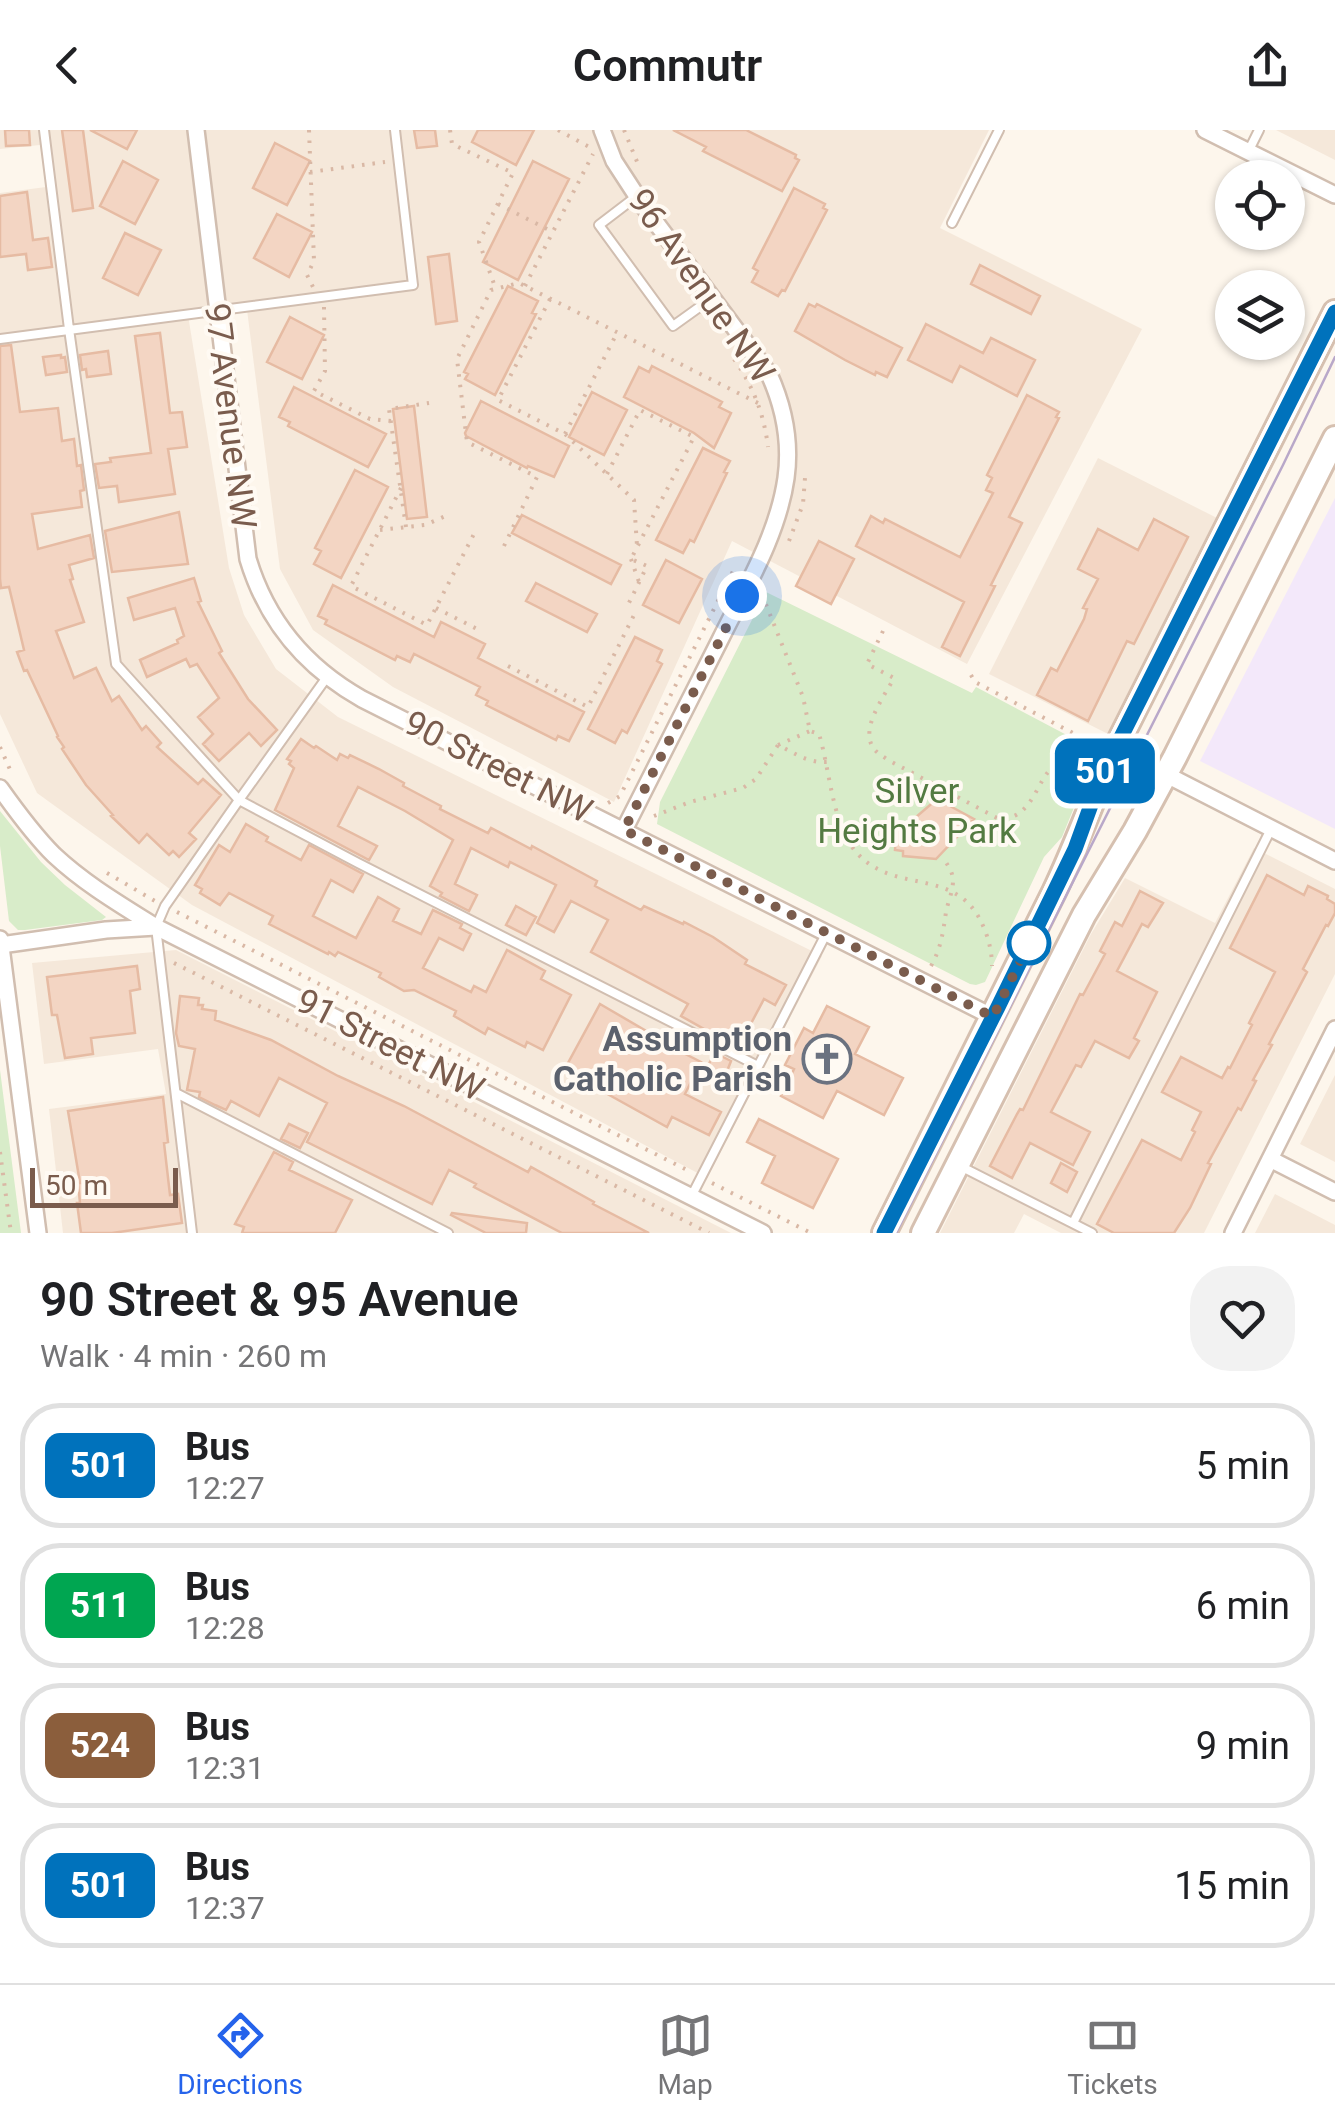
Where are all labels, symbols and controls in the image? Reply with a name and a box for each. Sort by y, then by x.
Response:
icon: back [40,38,95,93]
icon: share [1240,38,1295,93]
text: Commutr [573,39,762,92]
map controls [1215,160,1305,360]
button: locate [1215,160,1305,250]
street label: 96 Avenue NW [619,181,783,391]
button: layers [1215,270,1305,360]
street label: 97 Avenue NW [196,301,264,531]
your location [717,571,767,621]
street label: 90 Street NW [397,702,599,832]
line badge: 501 [1048,738,1162,804]
text: 501 [1075,751,1135,792]
park label: Silver Heights Park [817,771,1017,852]
unlabelled marker [1008,922,1050,964]
street label: 91 Street NW [289,980,491,1110]
place label: Assumption Catholic Parish [553,1019,792,1100]
church icon: Assumption Catholic Parish [801,1033,853,1085]
scale bar [30,1163,178,1208]
text: 50 m [45,1169,108,1202]
button: heart [1190,1266,1295,1371]
text: 90 Street & 95 Avenue [40,1271,518,1328]
text: Walk · 4 min · 260 m [40,1337,327,1375]
text: Bus [185,1425,250,1469]
text: 5 min [1196,1444,1290,1488]
text: 501 [70,1445,130,1486]
text: 12:27 [185,1469,265,1507]
text: Bus [185,1565,250,1609]
text: 6 min [1196,1584,1290,1628]
text: 511 [70,1585,130,1626]
text: 12:28 [185,1609,265,1647]
text: Bus [185,1705,250,1749]
text: 9 min [1196,1724,1290,1768]
text: 524 [70,1725,130,1766]
text: 12:31 [185,1749,265,1787]
text: Bus [185,1845,250,1889]
text: 15 min [1174,1864,1290,1908]
text: 501 [70,1865,130,1906]
text: 12:37 [185,1889,265,1927]
tab: Directions [177,2008,303,2101]
tab: Map [657,2008,713,2101]
tab: Tickets [1067,2008,1158,2101]

